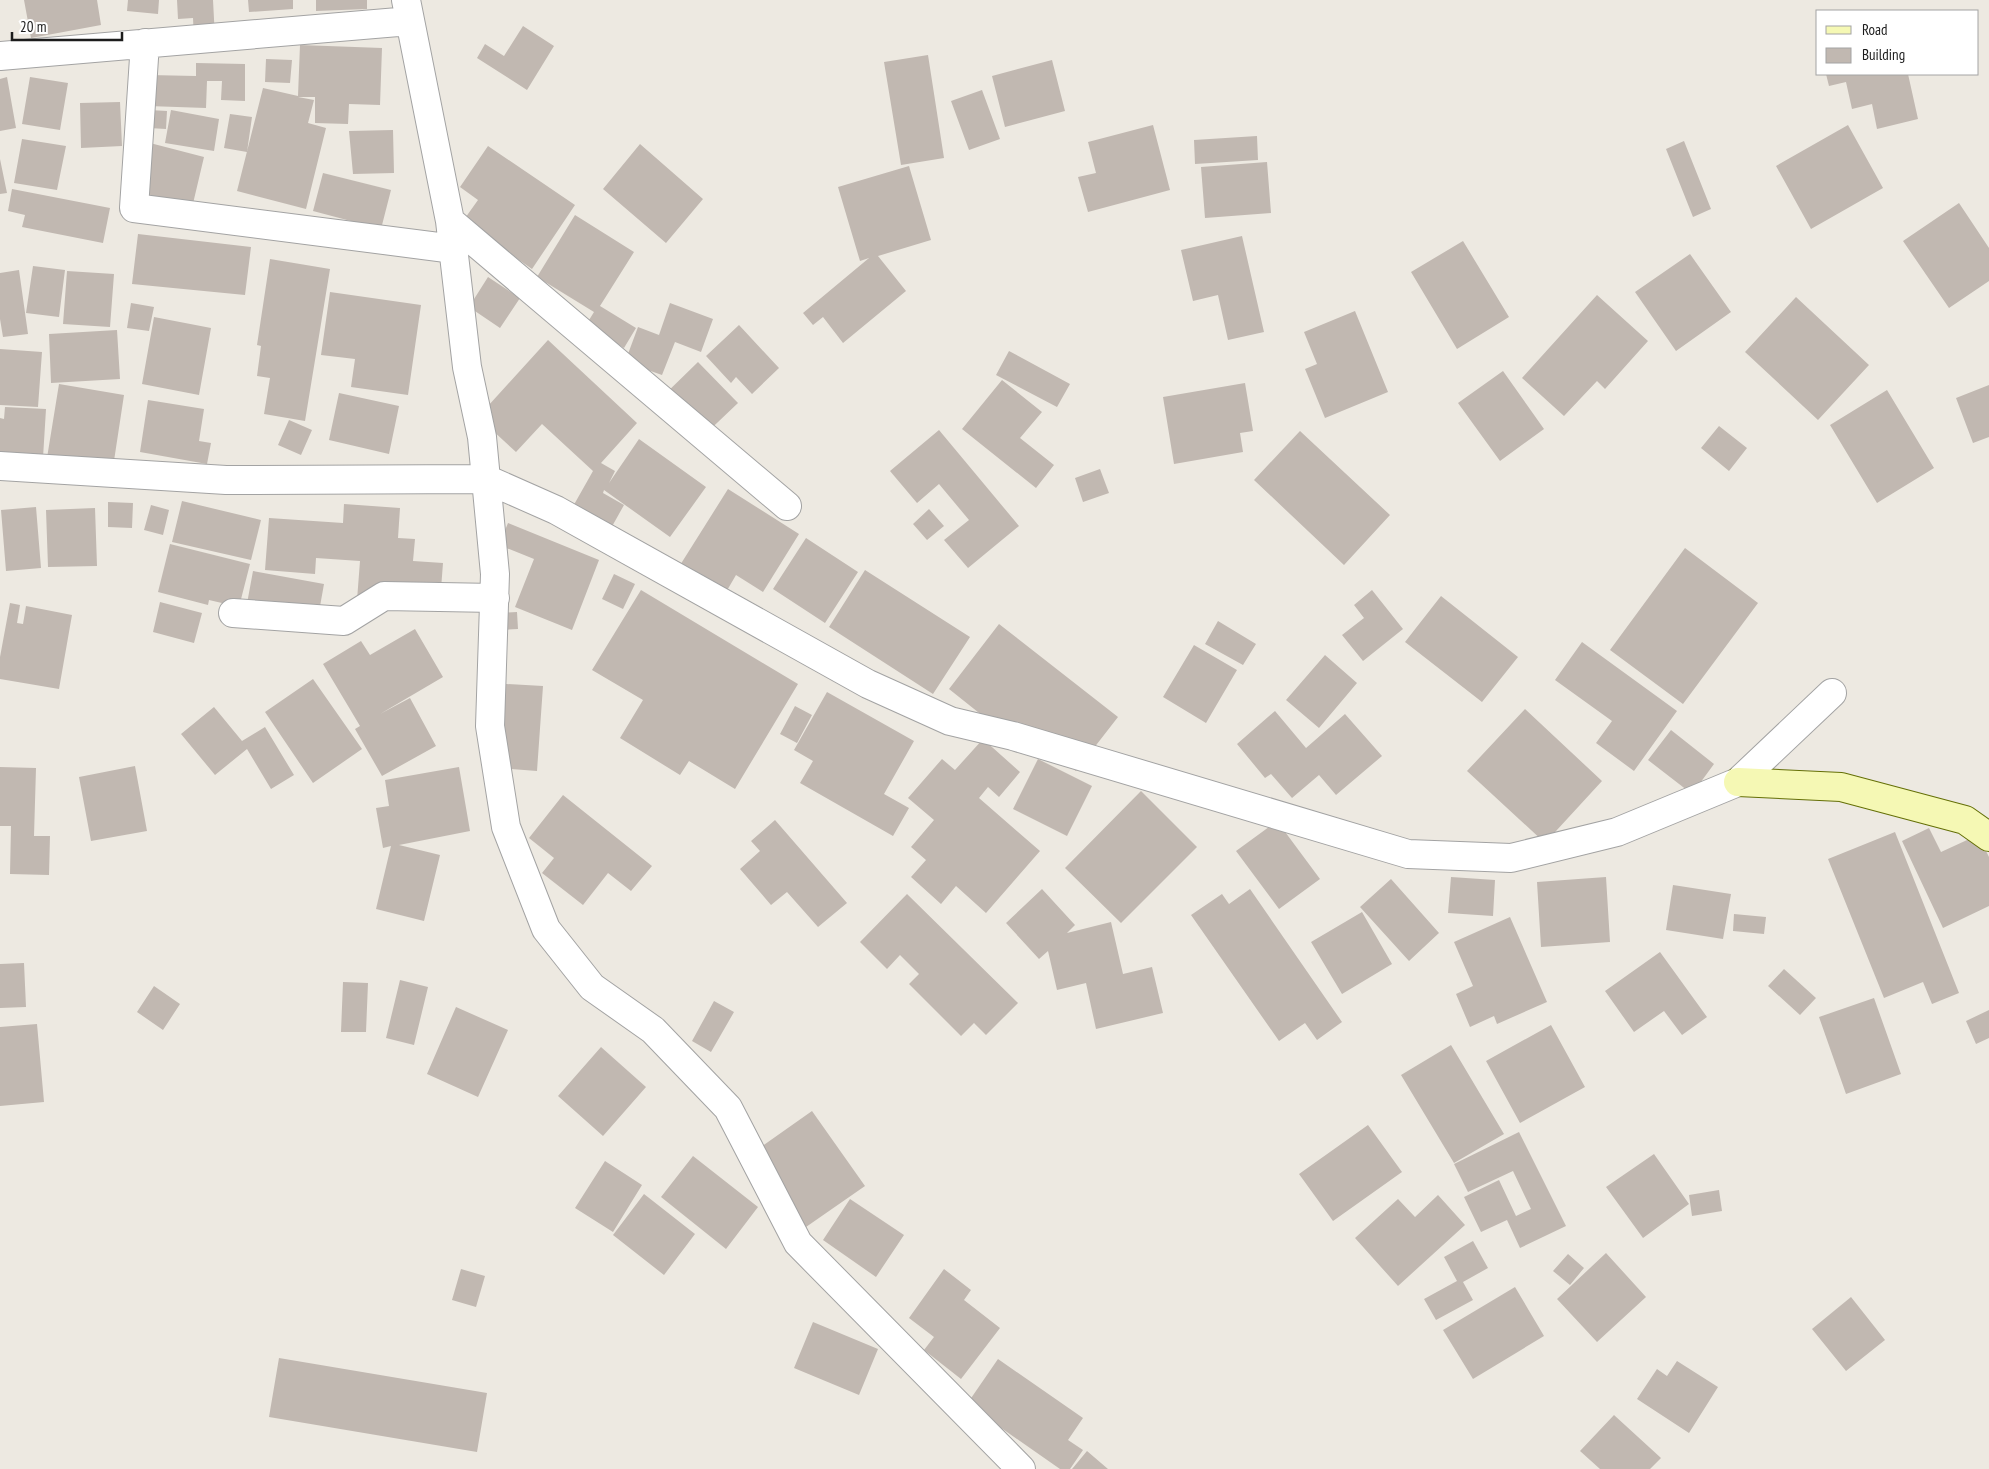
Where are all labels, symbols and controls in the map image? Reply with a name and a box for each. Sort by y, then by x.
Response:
scale bar [12,10,122,42]
legend [1816,10,1979,75]
text: 20 m [20,17,46,36]
text: Road [1862,20,1888,39]
text: Building [1862,45,1905,64]

